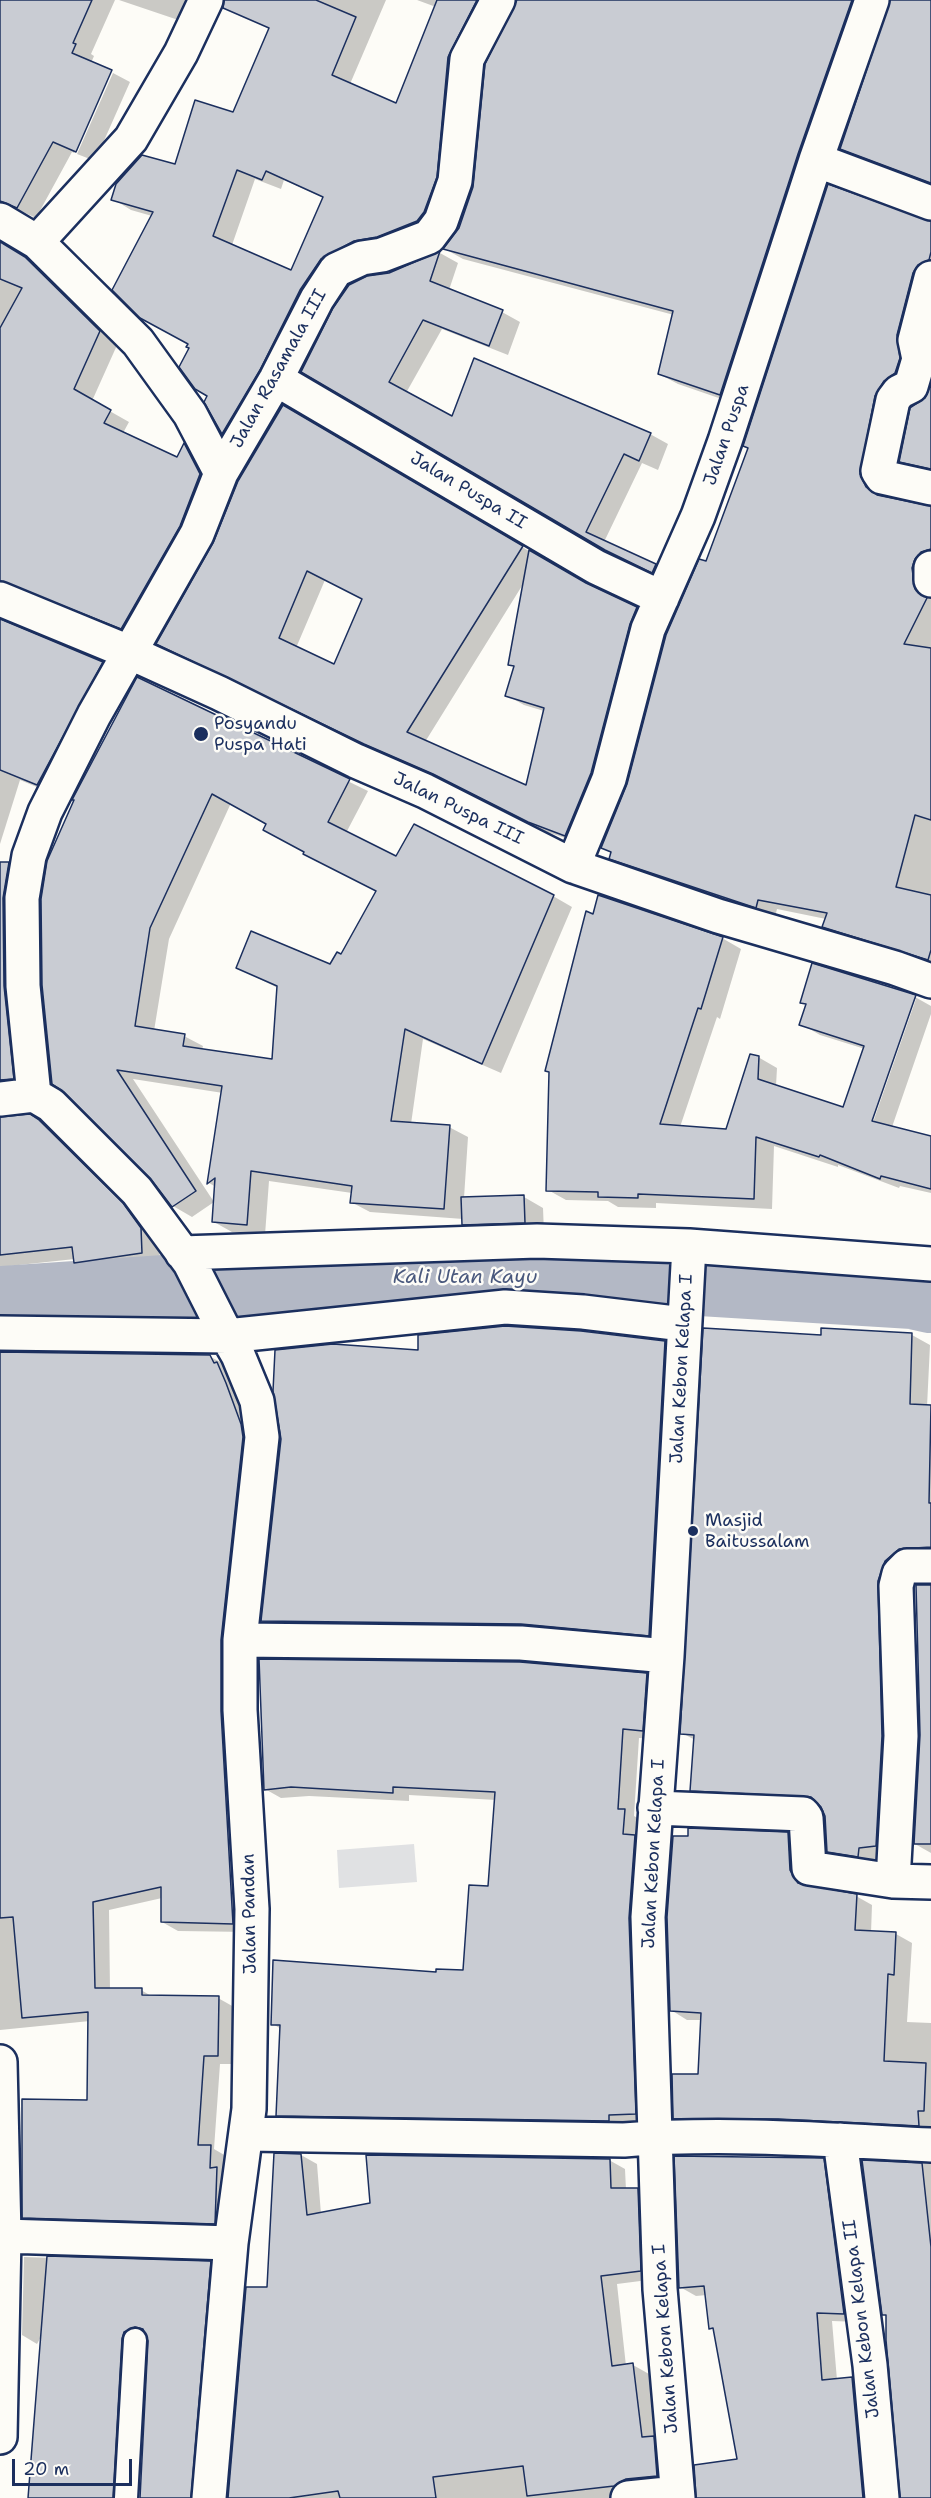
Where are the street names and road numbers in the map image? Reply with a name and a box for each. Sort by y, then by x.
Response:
street label: Jalan Rasamala III [226,286,332,452]
street label: Jalan Puspa [700,381,754,489]
street label: Jalan Puspa II [406,448,530,534]
street label: Jalan Puspa III [389,768,527,850]
street label: Jalan Kebon Kelapa I [666,1274,698,1464]
street label: Jalan Kebon Kelapa I [638,1759,670,1949]
street label: Jalan Pandan [238,1853,262,1975]
street label: Jalan Kebon Kelapa II [839,2218,885,2420]
street label: Jalan Kebon Kelapa I [649,2243,683,2435]

